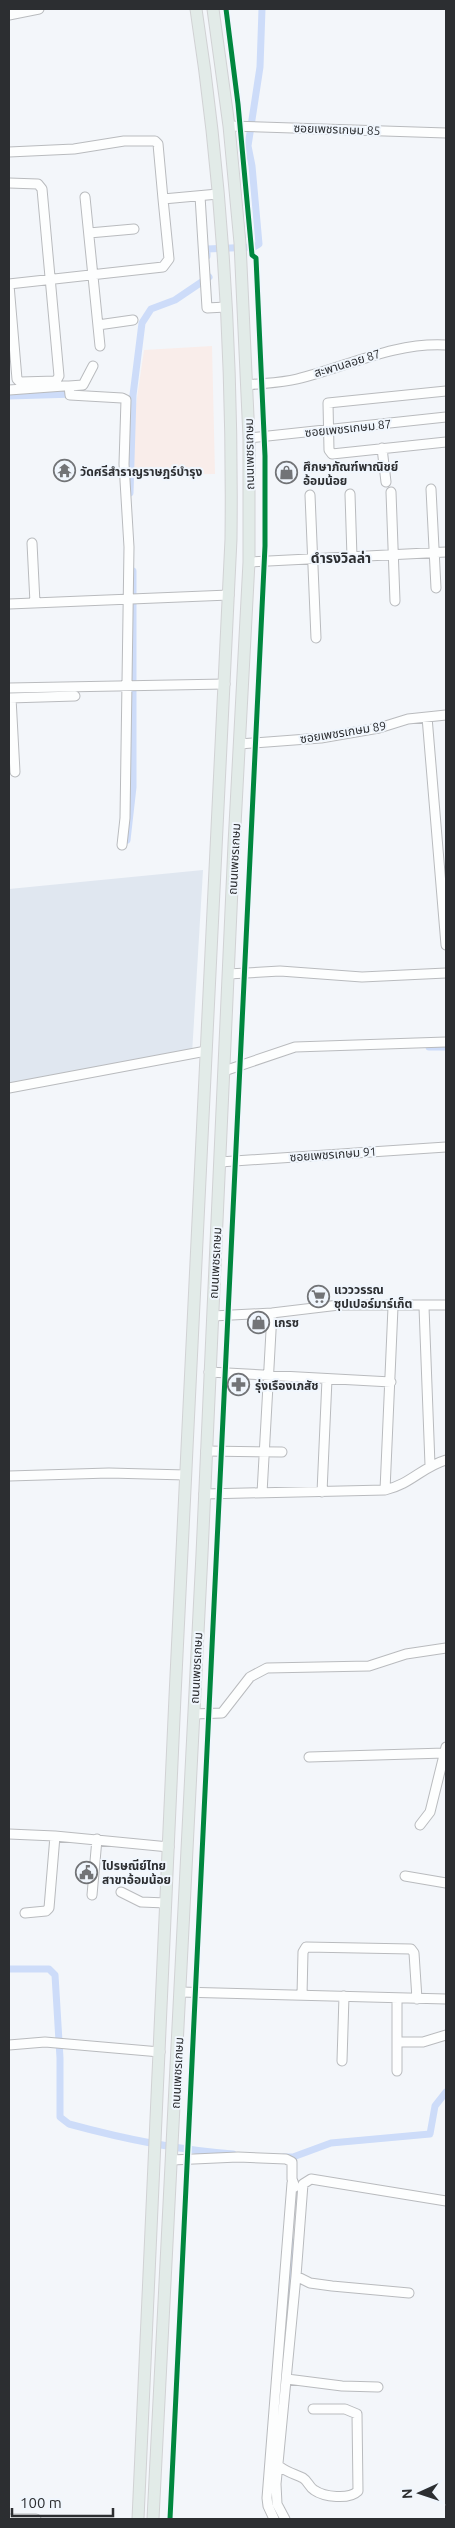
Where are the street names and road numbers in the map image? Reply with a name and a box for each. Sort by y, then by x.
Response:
street label: ซอยเพชรเกษม 85 [293,121,381,137]
street label: สะพานลอย 87 [312,347,382,379]
street label: ซอยเพชรเกษม 87 [304,417,392,439]
street label: ถนนเพชรเกษม [242,418,256,490]
street label: ซอยเพชรเกษม 89 [299,719,387,745]
street label: ถนนเพชรเกษม [226,823,242,895]
street label: ซอยเพชรเกษม 91 [289,1144,377,1164]
street label: ถนนเพชรเกษม [207,1227,223,1299]
street label: ถนนเพชรเกษม [188,1632,204,1704]
street label: ถนนเพชรเกษม [169,2037,185,2109]

